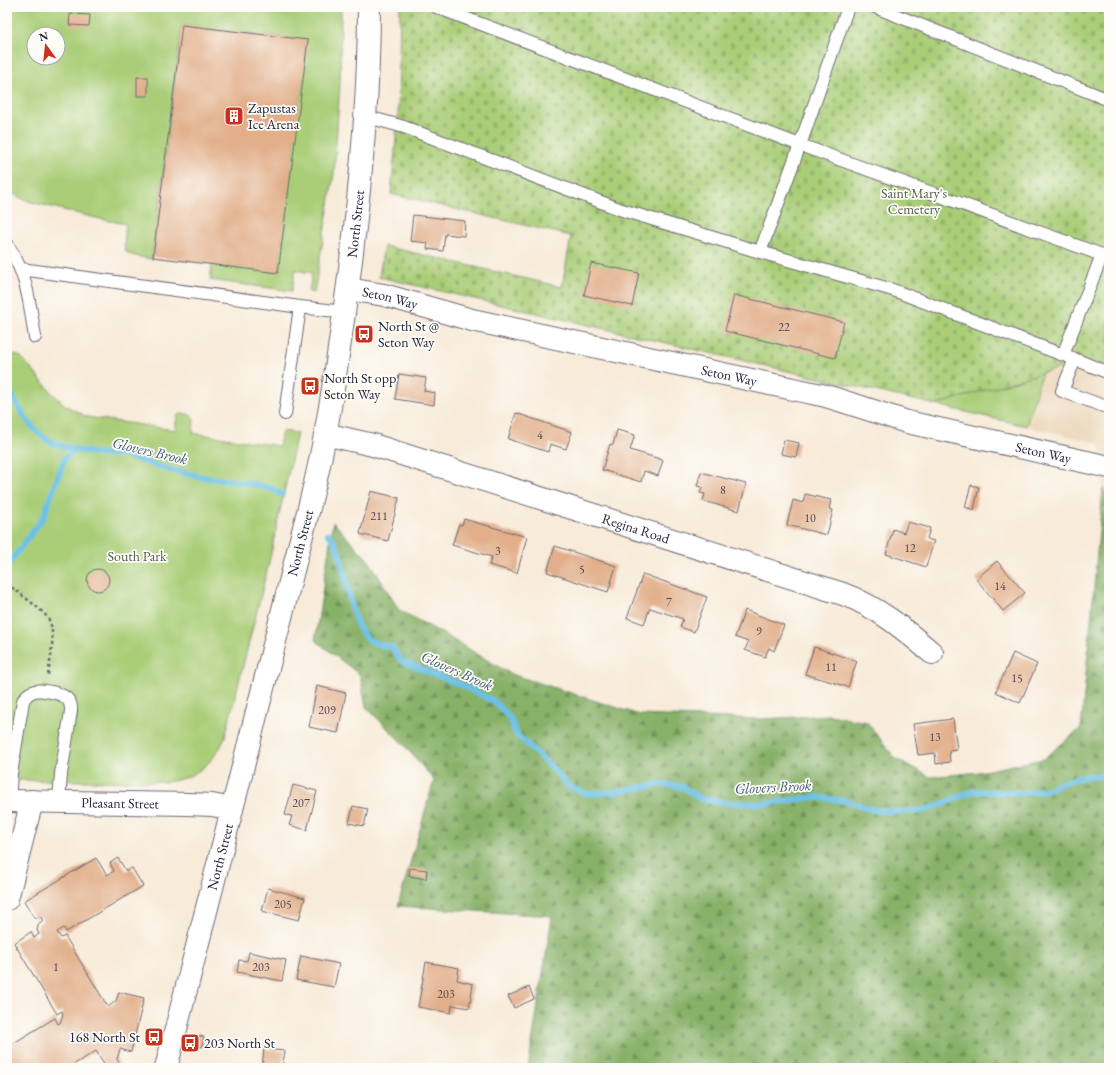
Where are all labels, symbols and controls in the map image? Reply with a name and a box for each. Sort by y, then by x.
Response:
north arrow [26,26,66,66]
text: N [37,28,50,44]
place label: Zapustas Ice Arena [248,99,300,133]
building icon: Zapustas Ice Arena [223,105,245,127]
park label: Saint Mary's Cemetery [881,184,948,218]
street label: North Street [343,189,368,259]
street label: Seton Way [361,283,421,313]
place label: North St @ Seton Way [378,317,439,351]
house number: 22 [778,319,790,335]
bus stop icon: North St @ Seton Way [353,323,375,345]
street label: Seton Way [700,360,760,390]
place label: North St opp Seton Way [324,369,396,403]
bus stop icon: North St opp Seton Way [299,375,321,397]
house number: 4 [537,427,543,443]
water label: Glovers Brook [111,433,190,468]
street label: Seton Way [1014,437,1074,468]
house number: 8 [720,482,726,498]
street label: North Street [283,507,317,578]
house number: 211 [370,508,388,524]
street label: Regina Road [600,509,673,548]
house number: 10 [804,510,816,526]
house number: 12 [904,540,916,556]
house number: 3 [495,543,501,559]
park label: South Park [107,547,167,565]
house number: 5 [579,561,585,577]
house number: 14 [994,578,1006,594]
house number: 7 [666,594,672,610]
house number: 9 [756,623,762,639]
water label: Glovers Brook [418,646,496,695]
house number: 11 [825,659,837,675]
house number: 15 [1011,670,1023,686]
house number: 209 [318,702,336,718]
house number: 13 [929,729,941,745]
water label: Glovers Brook [734,775,812,798]
street label: Pleasant Street [81,793,160,813]
house number: 207 [292,795,310,811]
street label: North Street [203,821,237,892]
house number: 205 [274,896,292,912]
house number: 1 [53,959,59,975]
house number: 203 [252,959,270,975]
house number: 203 [437,986,455,1002]
bus stop icon: 168 North St [143,1026,165,1048]
place label: 168 North St [69,1028,141,1046]
bus stop icon: 203 North St [179,1032,201,1054]
place label: 203 North St [204,1034,276,1052]

